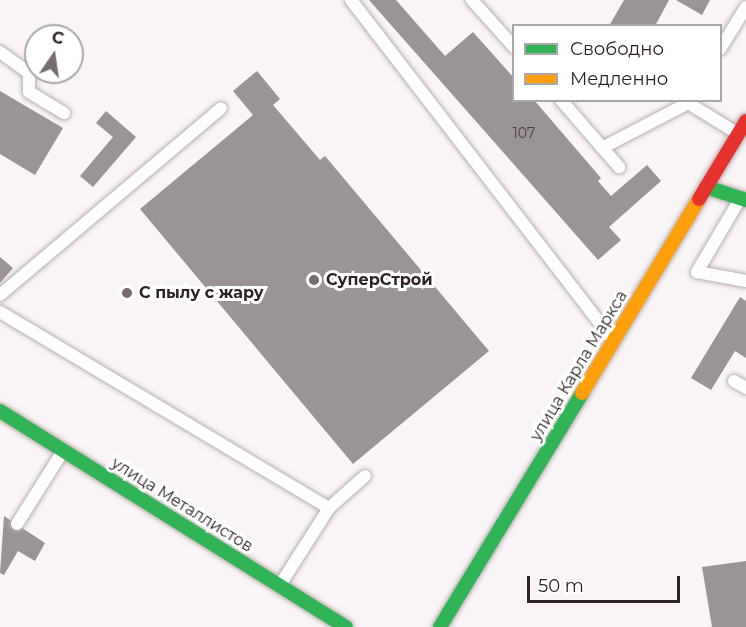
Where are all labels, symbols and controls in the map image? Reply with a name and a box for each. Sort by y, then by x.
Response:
north arrow [24,24,84,84]
legend [512,24,722,102]
text: С [50,27,66,48]
text: Свободно [570,38,664,60]
text: Медленно [570,68,668,90]
house number: 107 [513,125,535,141]
place label: СуперСтрой [326,270,433,290]
marker: СуперСтрой [307,273,321,287]
place label: С пылу с жару [139,283,264,303]
marker: С пылу с жару [120,286,134,300]
street label: улица Карла Маркса [526,287,632,445]
street label: улица Металлистов [108,454,256,556]
scale bar [530,564,683,602]
text: 50 m [538,575,584,597]

